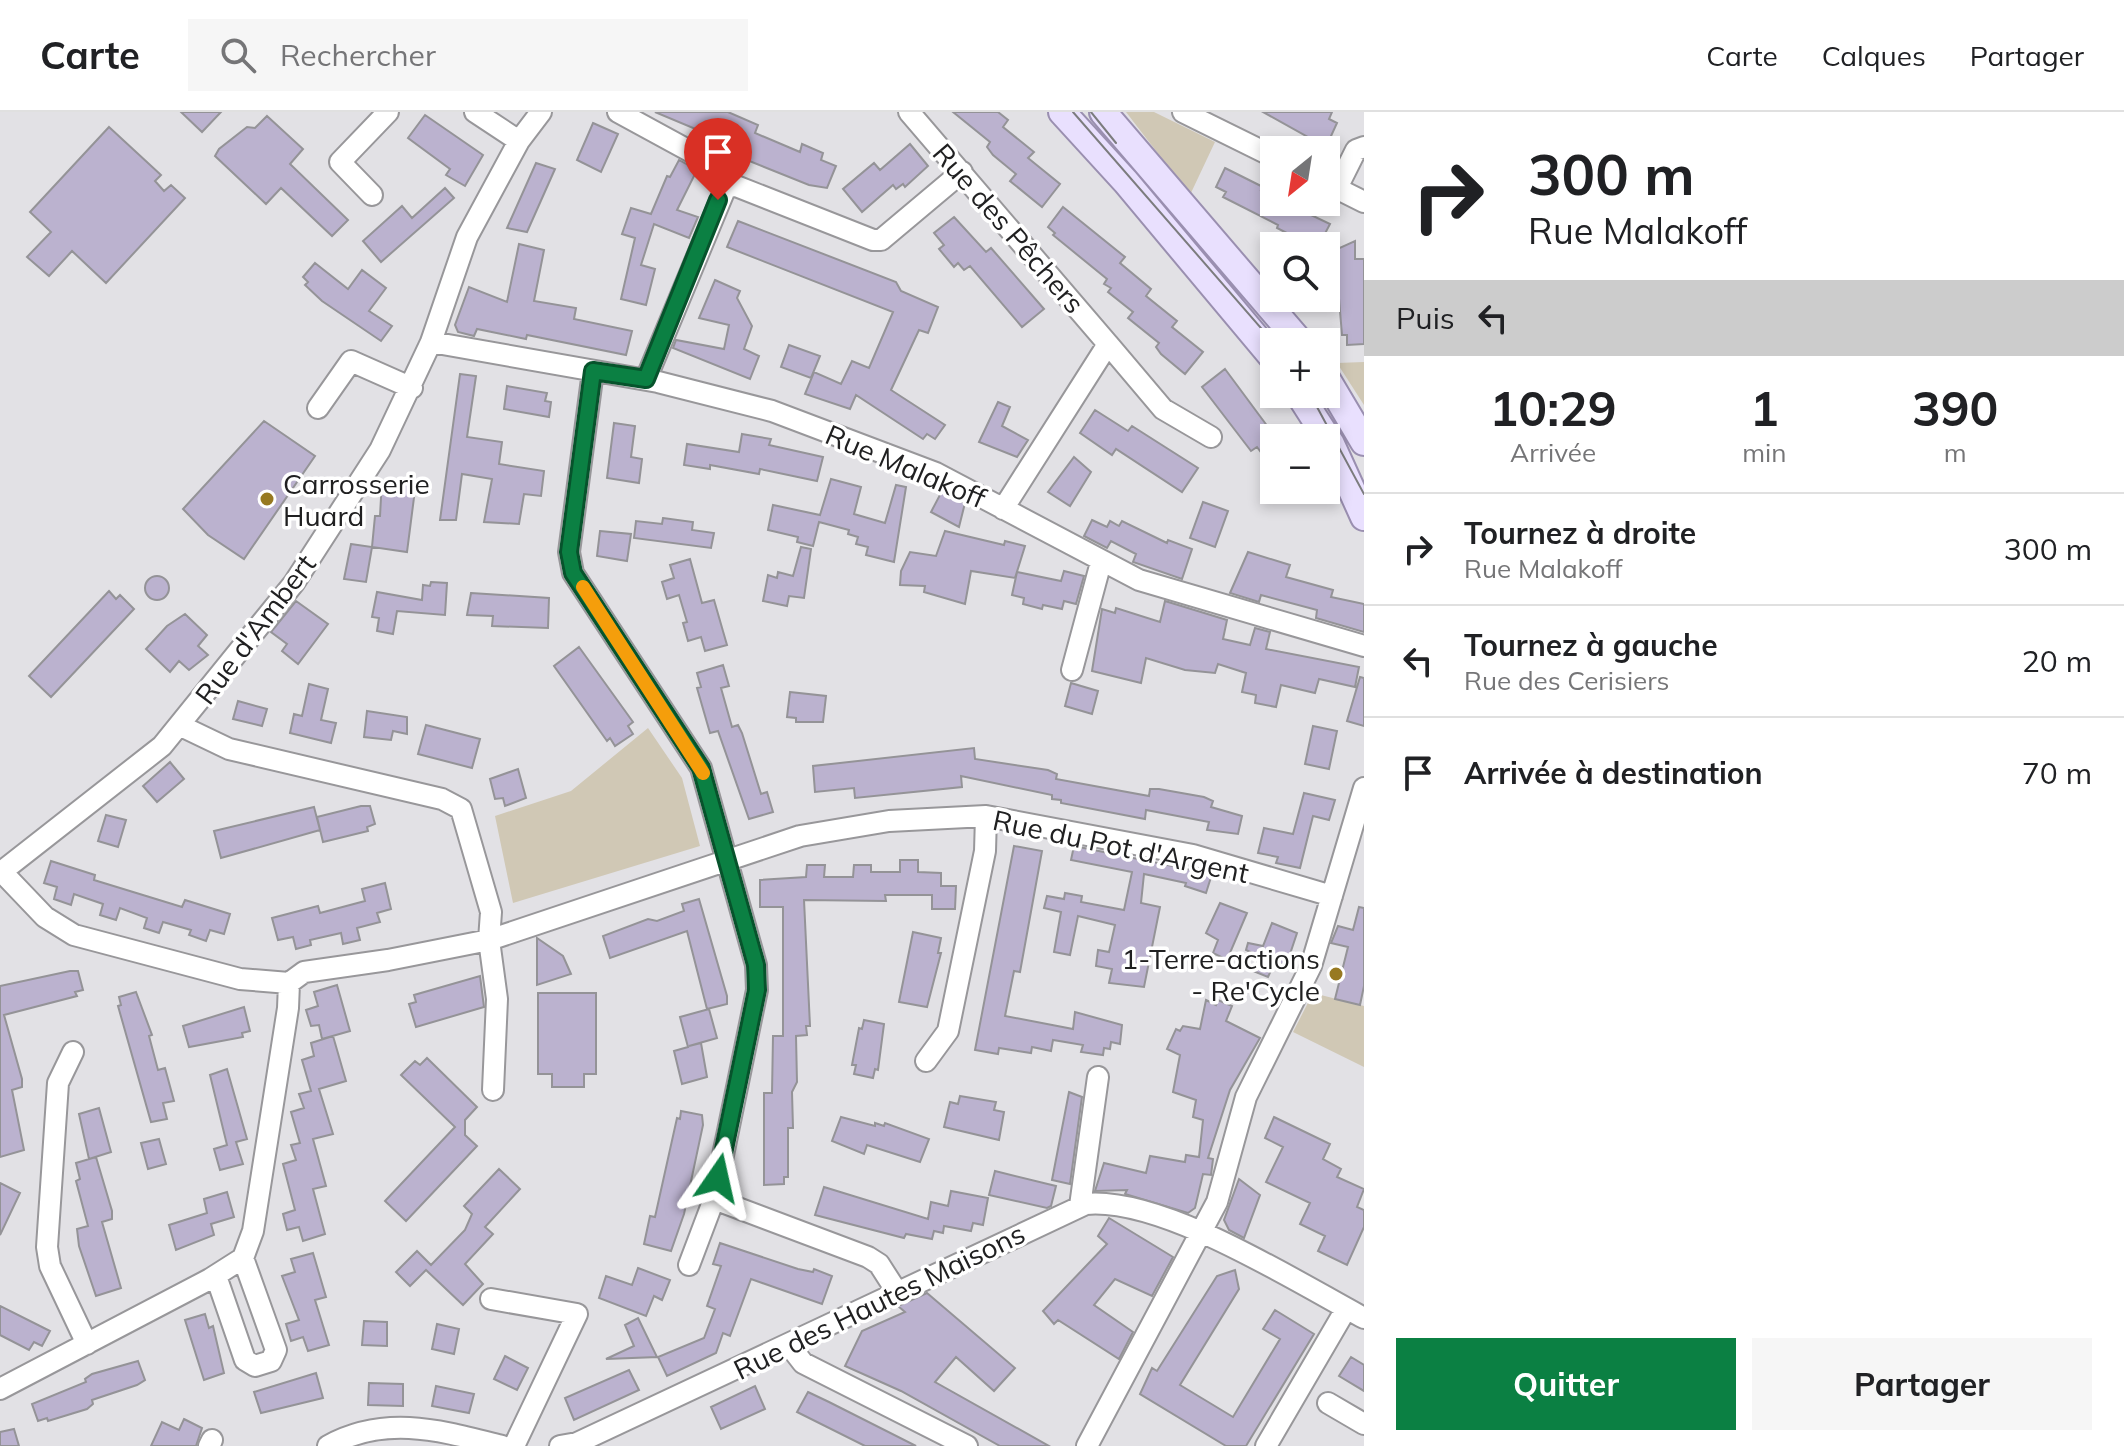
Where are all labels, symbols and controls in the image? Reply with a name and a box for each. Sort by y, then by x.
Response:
search box [188,19,748,91]
text: Carte [40,31,140,79]
icon: search [216,33,260,77]
text: Rechercher [280,36,436,74]
text: Carte [1706,38,1778,73]
text: Calques [1822,38,1926,73]
text: Partager [1970,38,2084,73]
pin [684,118,752,200]
icon: arrive [696,130,740,174]
street label: Rue des Pêchers [926,136,1092,320]
north arrow [1260,136,1340,216]
map controls [1260,136,1340,504]
text: 300 m [1528,139,1695,209]
icon: right [1396,144,1500,248]
text: Rue Malakoff [1528,208,1748,253]
button: search [1260,232,1340,312]
icon: left [1471,296,1515,340]
text: Puis [1396,299,1455,337]
button: + [1260,328,1340,408]
text: 10:29 [1490,378,1617,438]
text: 1 [1750,378,1779,438]
text: 390 [1912,378,1998,438]
street label: Rue Malakoff [821,417,992,516]
button: − [1260,424,1340,504]
text: Arrivée [1510,436,1596,469]
text: min [1742,436,1786,469]
text: m [1944,436,1967,469]
place label: Carrosserie Huard [283,466,430,533]
marker: Carrosserie Huard [258,490,276,508]
text: Tournez à droite [1464,514,1696,552]
icon: right [1396,527,1440,571]
text: 300 m [2004,530,2092,568]
street label: Rue d'Ambert [187,547,323,711]
text: Rue Malakoff [1464,552,1623,585]
text: Tournez à gauche [1464,626,1718,664]
icon: left [1396,639,1440,683]
text: 20 m [2022,642,2092,680]
text: Rue des Cerisiers [1464,664,1669,697]
icon: arrive [1396,751,1440,795]
text: Arrivée à destination [1464,754,1763,792]
text: 70 m [2022,754,2092,792]
street label: Rue du Pot d'Argent [990,802,1252,890]
place label: 1-Terre-actions - Re'Cycle [1121,941,1320,1008]
marker: 1-Terre-actions - Re'Cycle [1327,965,1345,983]
position arrow [676,1136,760,1220]
street label: Rue des Hautes Maisons [728,1215,1030,1387]
button: Quitter [1396,1338,1736,1430]
button: Partager [1752,1338,2092,1430]

